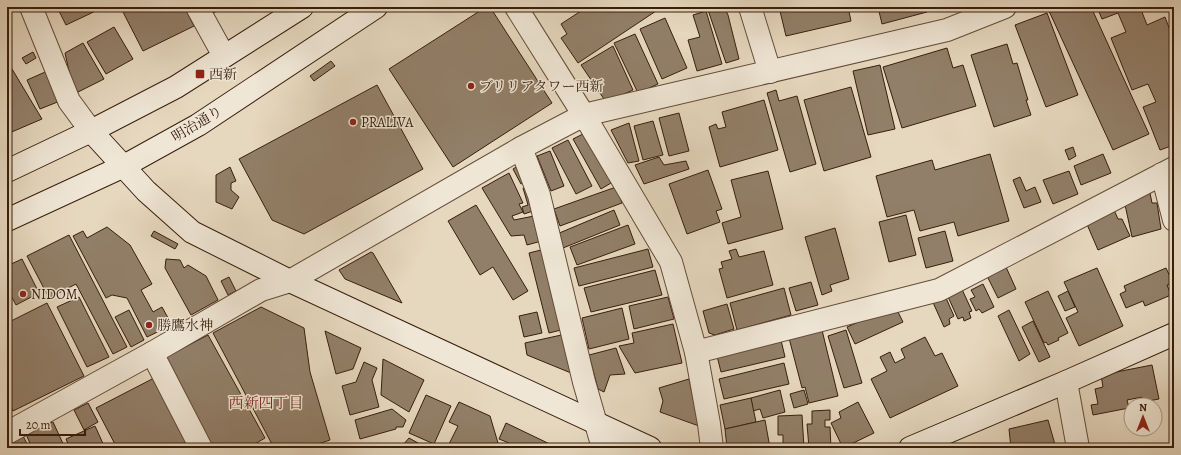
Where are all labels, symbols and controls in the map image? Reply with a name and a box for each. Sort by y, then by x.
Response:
place label: 西新 [209,65,237,84]
marker: 西新 [194,68,206,80]
place label: ブリリアタワー西新 [479,77,603,96]
marker: ブリリアタワー西新 [466,81,476,91]
street label: 明治通り [168,101,226,147]
place label: PRALIVA [361,113,414,132]
marker: PRALIVA [348,117,358,127]
place label: NIDOM [31,285,78,304]
marker: NIDOM [18,289,28,299]
place label: 勝鷹水神 [157,316,213,335]
marker: 勝鷹水神 [144,320,154,330]
district label: 西新四丁目 [228,393,304,413]
north arrow [1123,397,1163,437]
text: N [1139,400,1147,415]
scale bar [20,411,85,437]
text: 20 m [26,417,50,433]

